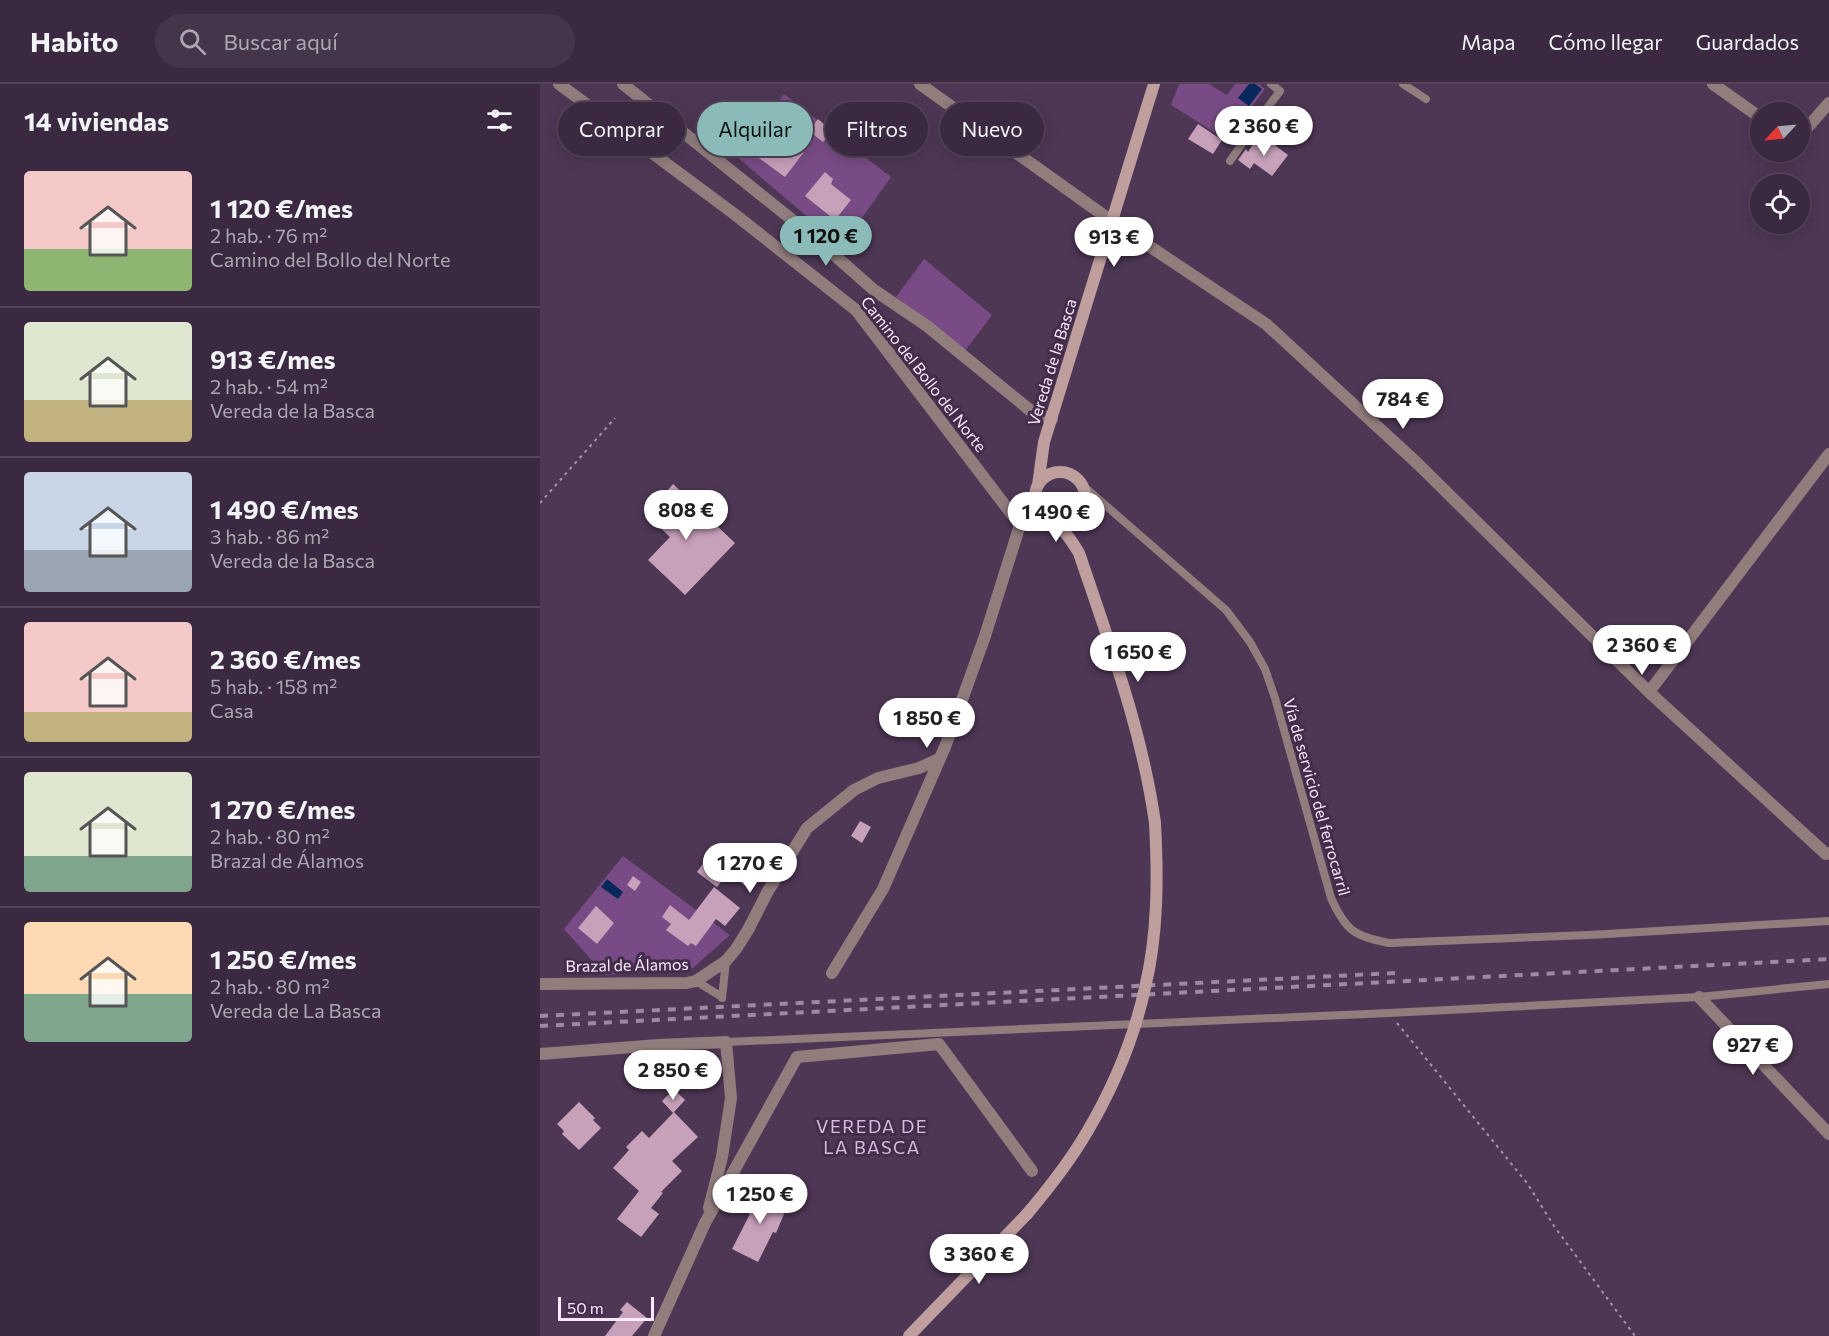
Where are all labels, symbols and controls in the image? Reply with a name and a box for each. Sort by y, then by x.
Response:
search box [155,14,575,68]
text: Habito [30,24,119,58]
icon: search [176,25,209,58]
text: Buscar aquí [224,28,338,55]
text: Mapa [1461,29,1516,54]
text: Cómo llegar [1549,29,1663,54]
text: Guardados [1696,29,1799,54]
chip: Comprar [558,102,685,156]
chip: Alquilar [697,102,813,156]
chip: Filtros [825,102,928,156]
chip: Nuevo [940,102,1044,156]
north arrow [1750,102,1810,162]
map controls [1750,102,1810,234]
icon: filters [483,104,516,137]
text: 14 viviendas [24,105,169,136]
pin: 2 360 € [1209,106,1319,157]
text: 2 360 € [1229,113,1299,137]
button: locate [1750,174,1810,234]
text: 1 120 €/mes [210,192,353,223]
icon: home [72,195,144,267]
pin: 1 120 € [771,216,881,267]
pin: 913 € [1072,217,1156,268]
text: 2 hab. · 76 m² [210,223,327,247]
text: 1 120 € [794,223,858,247]
text: 913 € [1089,224,1139,248]
text: Camino del Bollo del Norte [210,247,450,271]
street label: Camino del Bollo del Norte [858,292,991,455]
street label: Vereda de la Basca [1023,296,1080,428]
text: 913 €/mes [210,343,336,374]
icon: home [72,346,144,418]
text: 2 hab. · 54 m² [210,374,328,398]
pin: 784 € [1361,379,1445,430]
text: 784 € [1376,386,1430,410]
text: Vereda de la Basca [210,398,375,422]
pin: 808 € [644,490,728,541]
pin: 1 490 € [1001,492,1111,543]
text: 1 490 €/mes [210,493,359,524]
icon: home [72,496,144,568]
text: 808 € [658,497,714,521]
text: 1 490 € [1022,499,1090,523]
text: 3 hab. · 86 m² [210,524,329,548]
text: Vereda de la Basca [210,548,375,572]
pin: 2 360 € [1587,625,1697,676]
pin: 1 650 € [1083,632,1193,683]
text: 2 360 € [1607,632,1677,656]
text: 1 650 € [1104,639,1172,663]
text: 2 360 €/mes [210,643,361,674]
icon: home [72,646,144,718]
text: 5 hab. · 158 m² [210,674,337,698]
street label: Vía de servicio del ferrocarril [1280,696,1355,898]
text: Casa [210,698,254,722]
pin: 1 850 € [872,698,982,749]
text: 1 850 € [893,705,961,729]
text: 1 270 €/mes [210,793,355,824]
icon: home [72,796,144,868]
text: 2 hab. · 80 m² [210,824,330,848]
pin: 1 270 € [695,843,805,894]
text: Brazal de Álamos [210,848,364,872]
text: 1 270 € [717,850,783,874]
text: 1 250 €/mes [210,943,357,974]
icon: home [72,946,144,1018]
street label: Brazal de Álamos [565,954,689,975]
text: 2 hab. · 80 m² [210,974,330,998]
text: Vereda de La Basca [210,998,381,1022]
pin: 927 € [1711,1025,1795,1076]
text: 927 € [1727,1032,1779,1056]
pin: 2 850 € [618,1050,728,1101]
text: 2 850 € [638,1057,708,1081]
district label: VEREDA DE LA BASCA [816,1115,928,1158]
pin: 1 250 € [705,1174,815,1225]
text: 1 250 € [726,1181,794,1205]
pin: 3 360 € [924,1234,1034,1285]
text: 3 360 € [944,1241,1014,1265]
scale bar [558,1294,654,1322]
text: 50 m [567,1298,604,1317]

